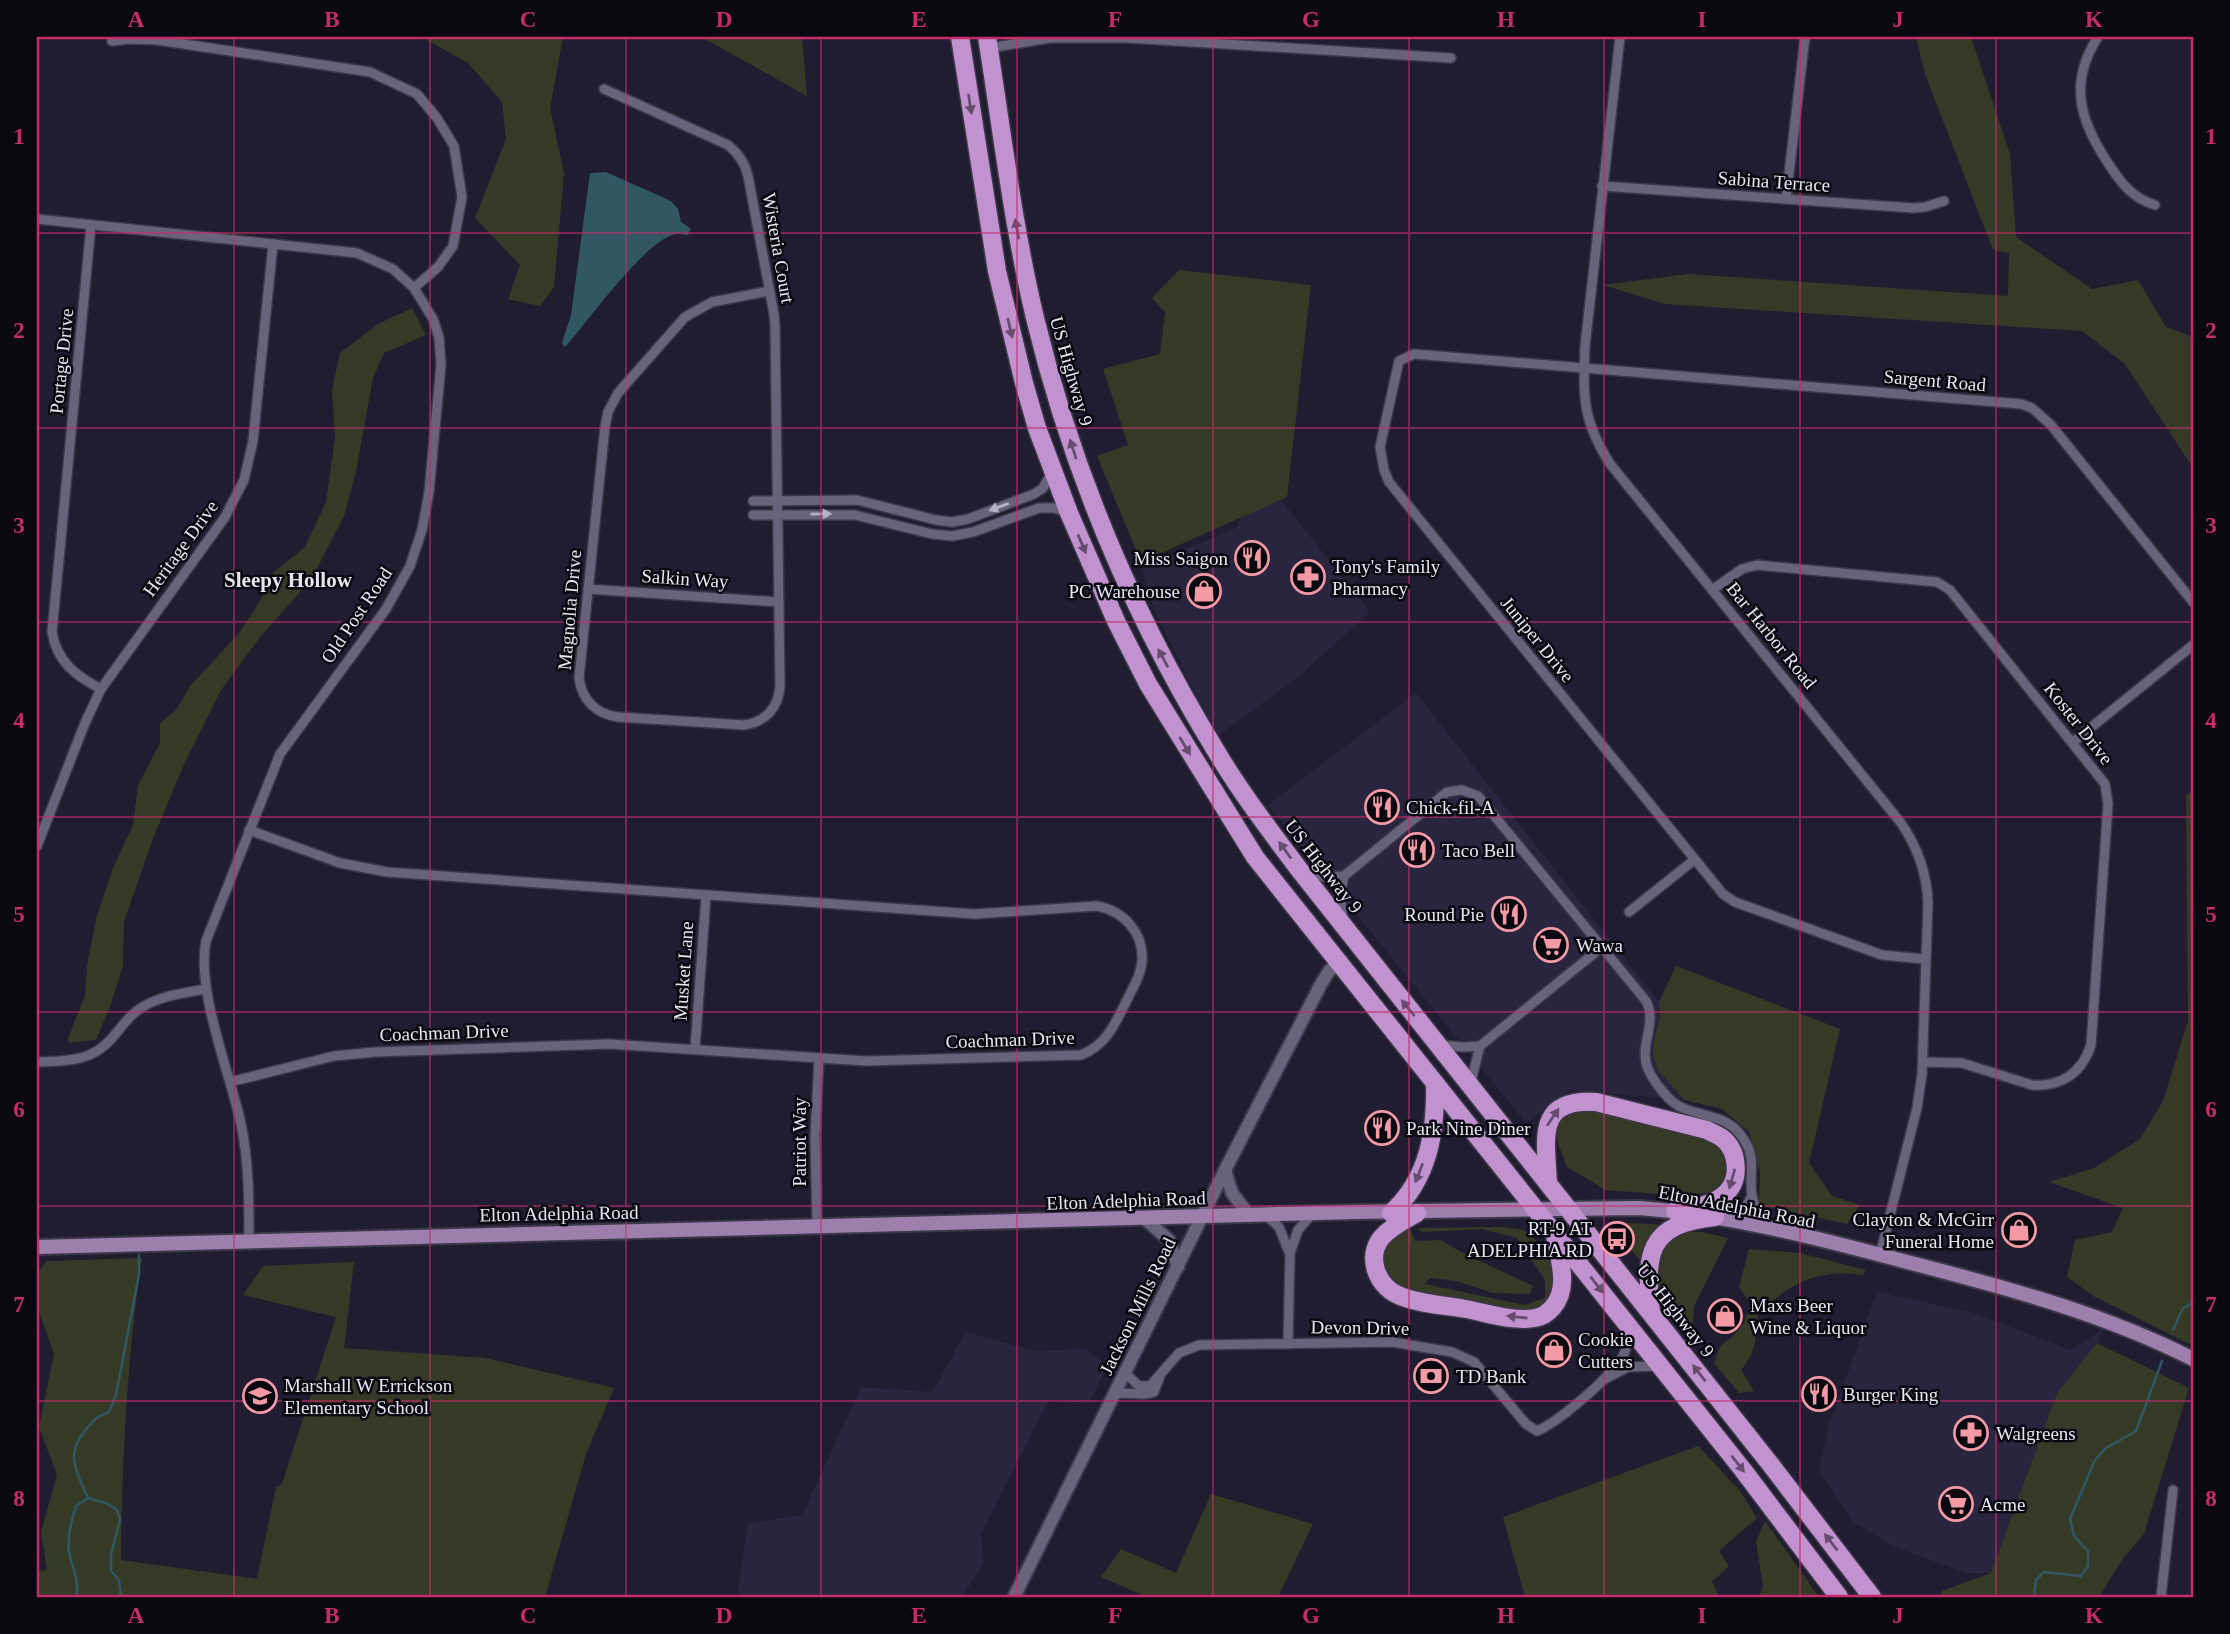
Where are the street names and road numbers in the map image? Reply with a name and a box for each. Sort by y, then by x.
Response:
street label: Sabina Terrace [1717,167,1831,196]
street label: Wisteria Court [758,191,799,306]
street label: Portage Drive [46,307,77,415]
street label: US Highway 9 [1046,314,1097,428]
street label: Sargent Road [1883,366,1987,395]
street label: Heritage Drive [139,496,222,600]
street label: Magnolia Drive [554,549,585,671]
street label: Old Post Road [317,563,396,667]
street label: Salkin Way [641,565,730,592]
street label: Bar Harbor Road [1722,578,1821,693]
street label: Juniper Drive [1497,592,1578,686]
street label: Koster Drive [2040,678,2117,769]
street label: US Highway 9 [1281,815,1367,917]
street label: Musket Lane [670,921,697,1022]
street label: Coachman Drive [379,1020,509,1045]
street label: Coachman Drive [945,1027,1075,1052]
street label: Patriot Way [789,1097,810,1187]
street label: Elton Adelphia Road [1657,1181,1818,1232]
street label: Elton Adelphia Road [1046,1187,1207,1214]
street label: Elton Adelphia Road [479,1202,639,1225]
street label: Jackson Mills Road [1095,1234,1180,1378]
street label: US Highway 9 [1633,1259,1719,1361]
street label: Devon Drive [1310,1316,1410,1339]

